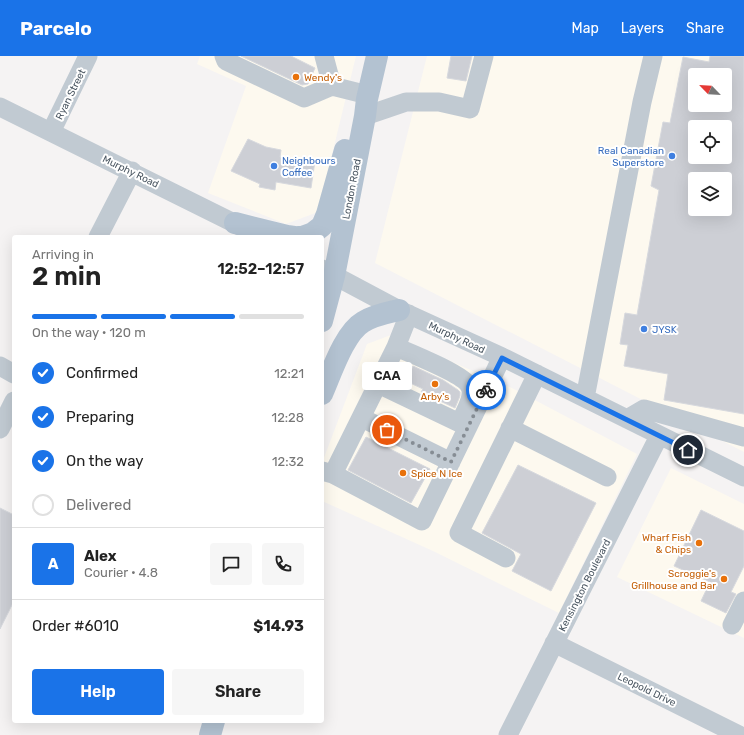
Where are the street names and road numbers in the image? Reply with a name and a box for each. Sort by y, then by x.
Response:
street label: Ryan Street [53,67,88,122]
street label: Murphy Road [100,153,161,191]
street label: London Road [340,158,364,220]
street label: Murphy Road [426,320,487,356]
street label: Kensington Boulevard [556,537,613,634]
street label: Leopold Drive [615,671,678,709]

